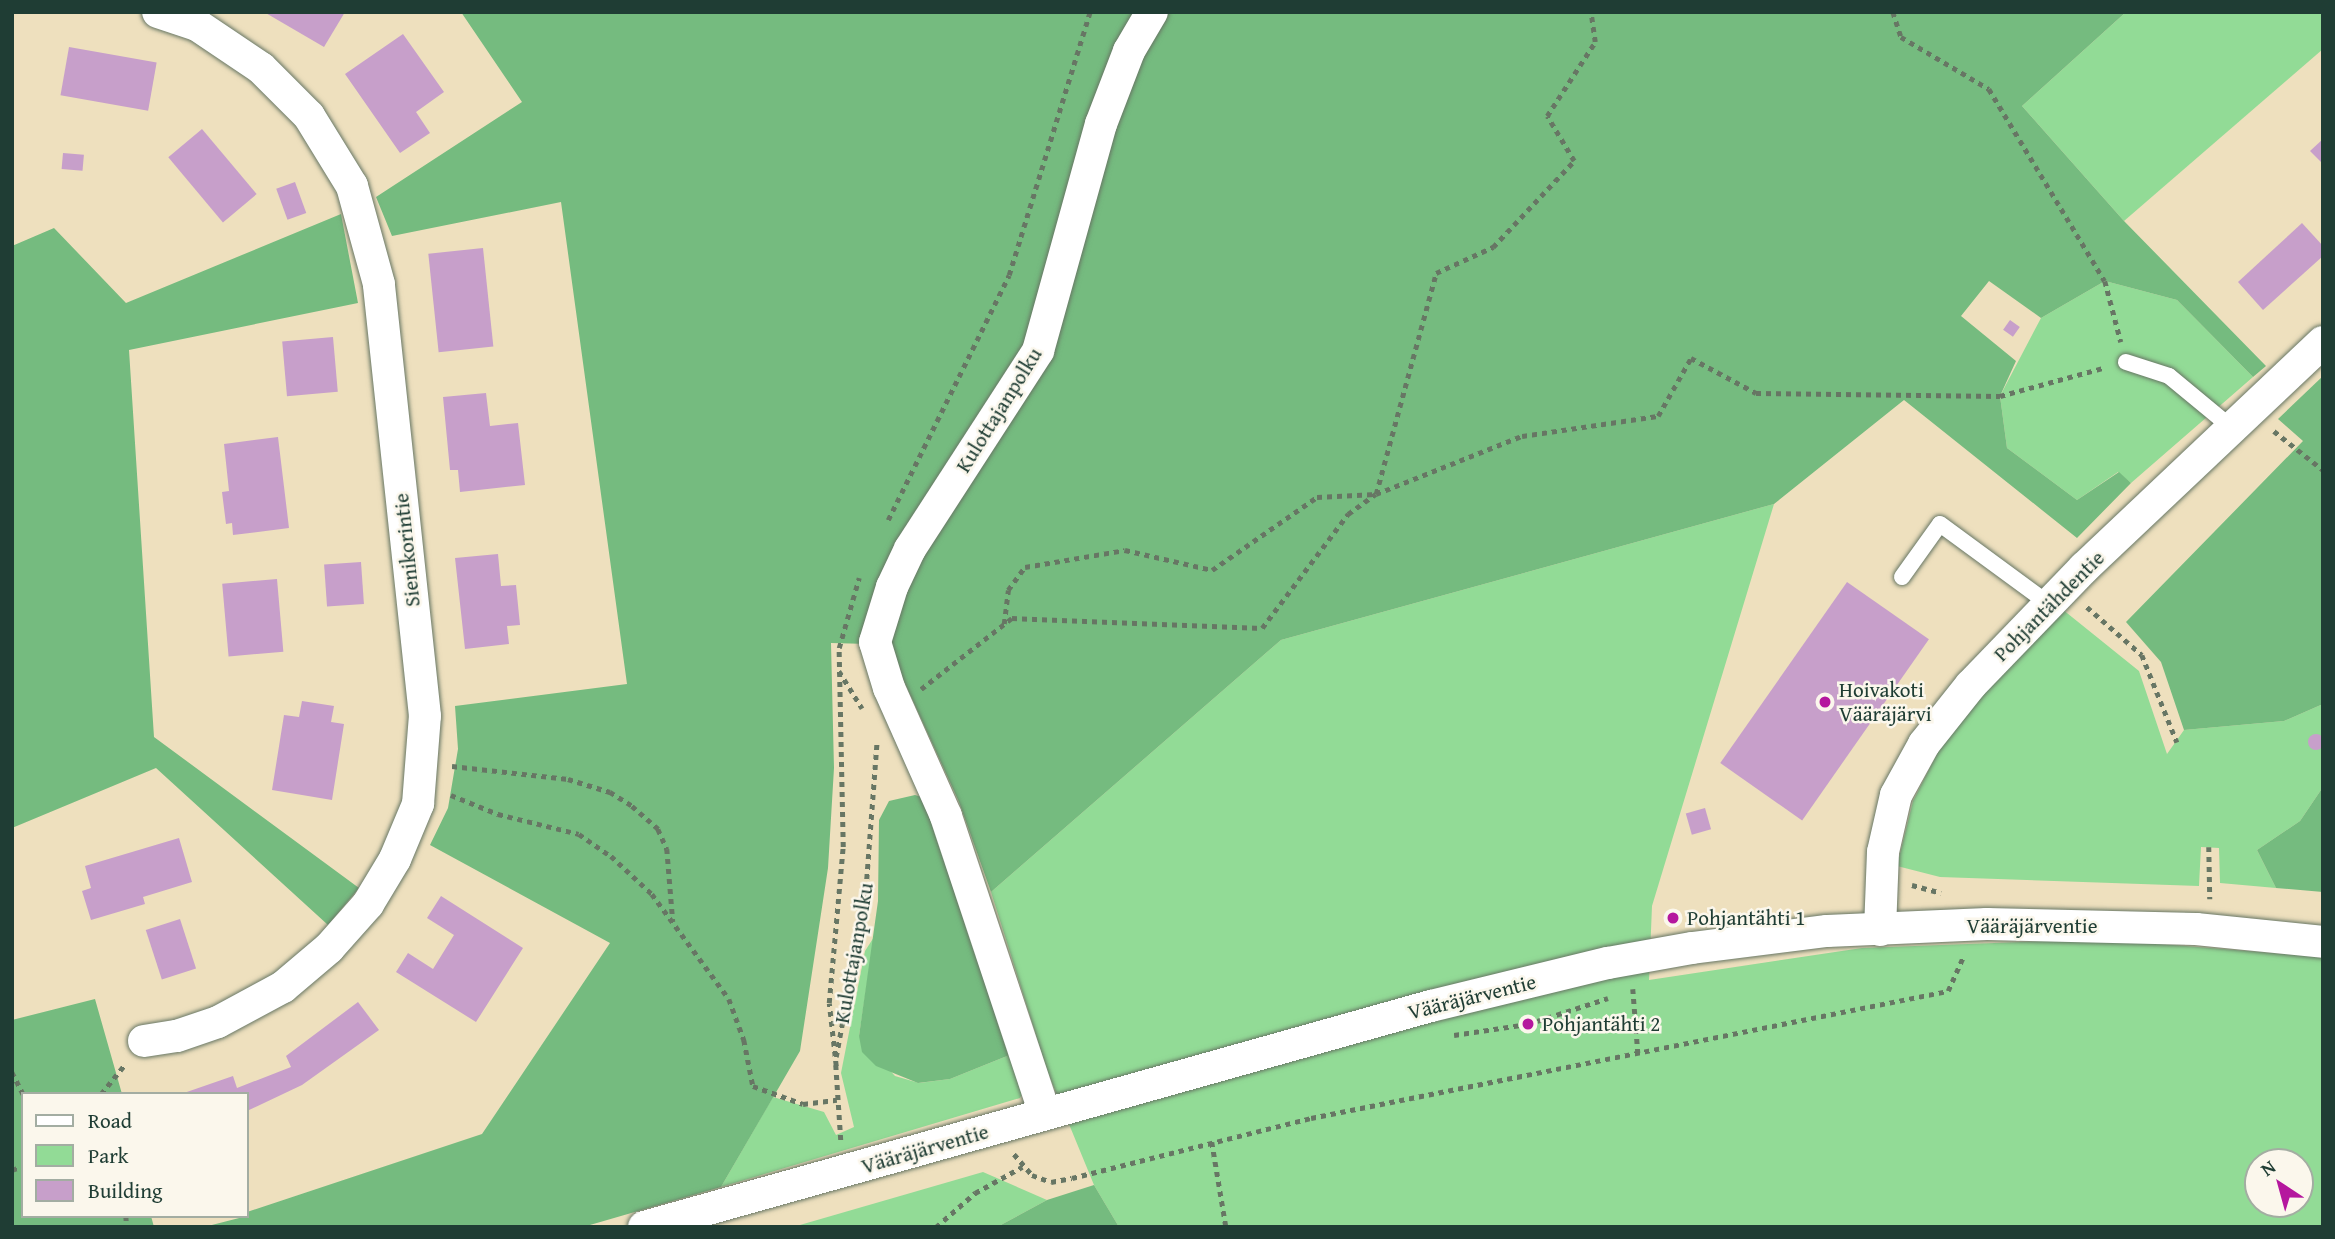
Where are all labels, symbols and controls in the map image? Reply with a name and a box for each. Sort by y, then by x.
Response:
street label: Kulottajanpolku [951,343,1047,477]
street label: Sienikorintie [389,492,425,608]
street label: Pohjantähdentie [1988,545,2110,667]
place label: Hoivakoti Vääräjärvi [1839,677,1932,727]
marker: Hoivakoti Vääräjärvi [1817,694,1833,710]
street label: Kulottajanpolku [829,881,879,1025]
place label: Pohjantähti 1 [1687,905,1805,931]
marker: Pohjantähti 1 [1665,910,1681,926]
street label: Vääräjärventie [1966,913,2098,939]
street label: Vääräjärventie [1405,969,1539,1025]
place label: Pohjantähti 2 [1542,1011,1660,1037]
marker: Pohjantähti 2 [1520,1016,1536,1032]
legend [21,1092,248,1218]
text: Road [88,1105,132,1136]
street label: Vääräjärventie [858,1119,992,1179]
text: Park [88,1140,129,1171]
north arrow [2244,1148,2314,1218]
text: N [2254,1153,2281,1183]
text: Building [88,1175,162,1206]

